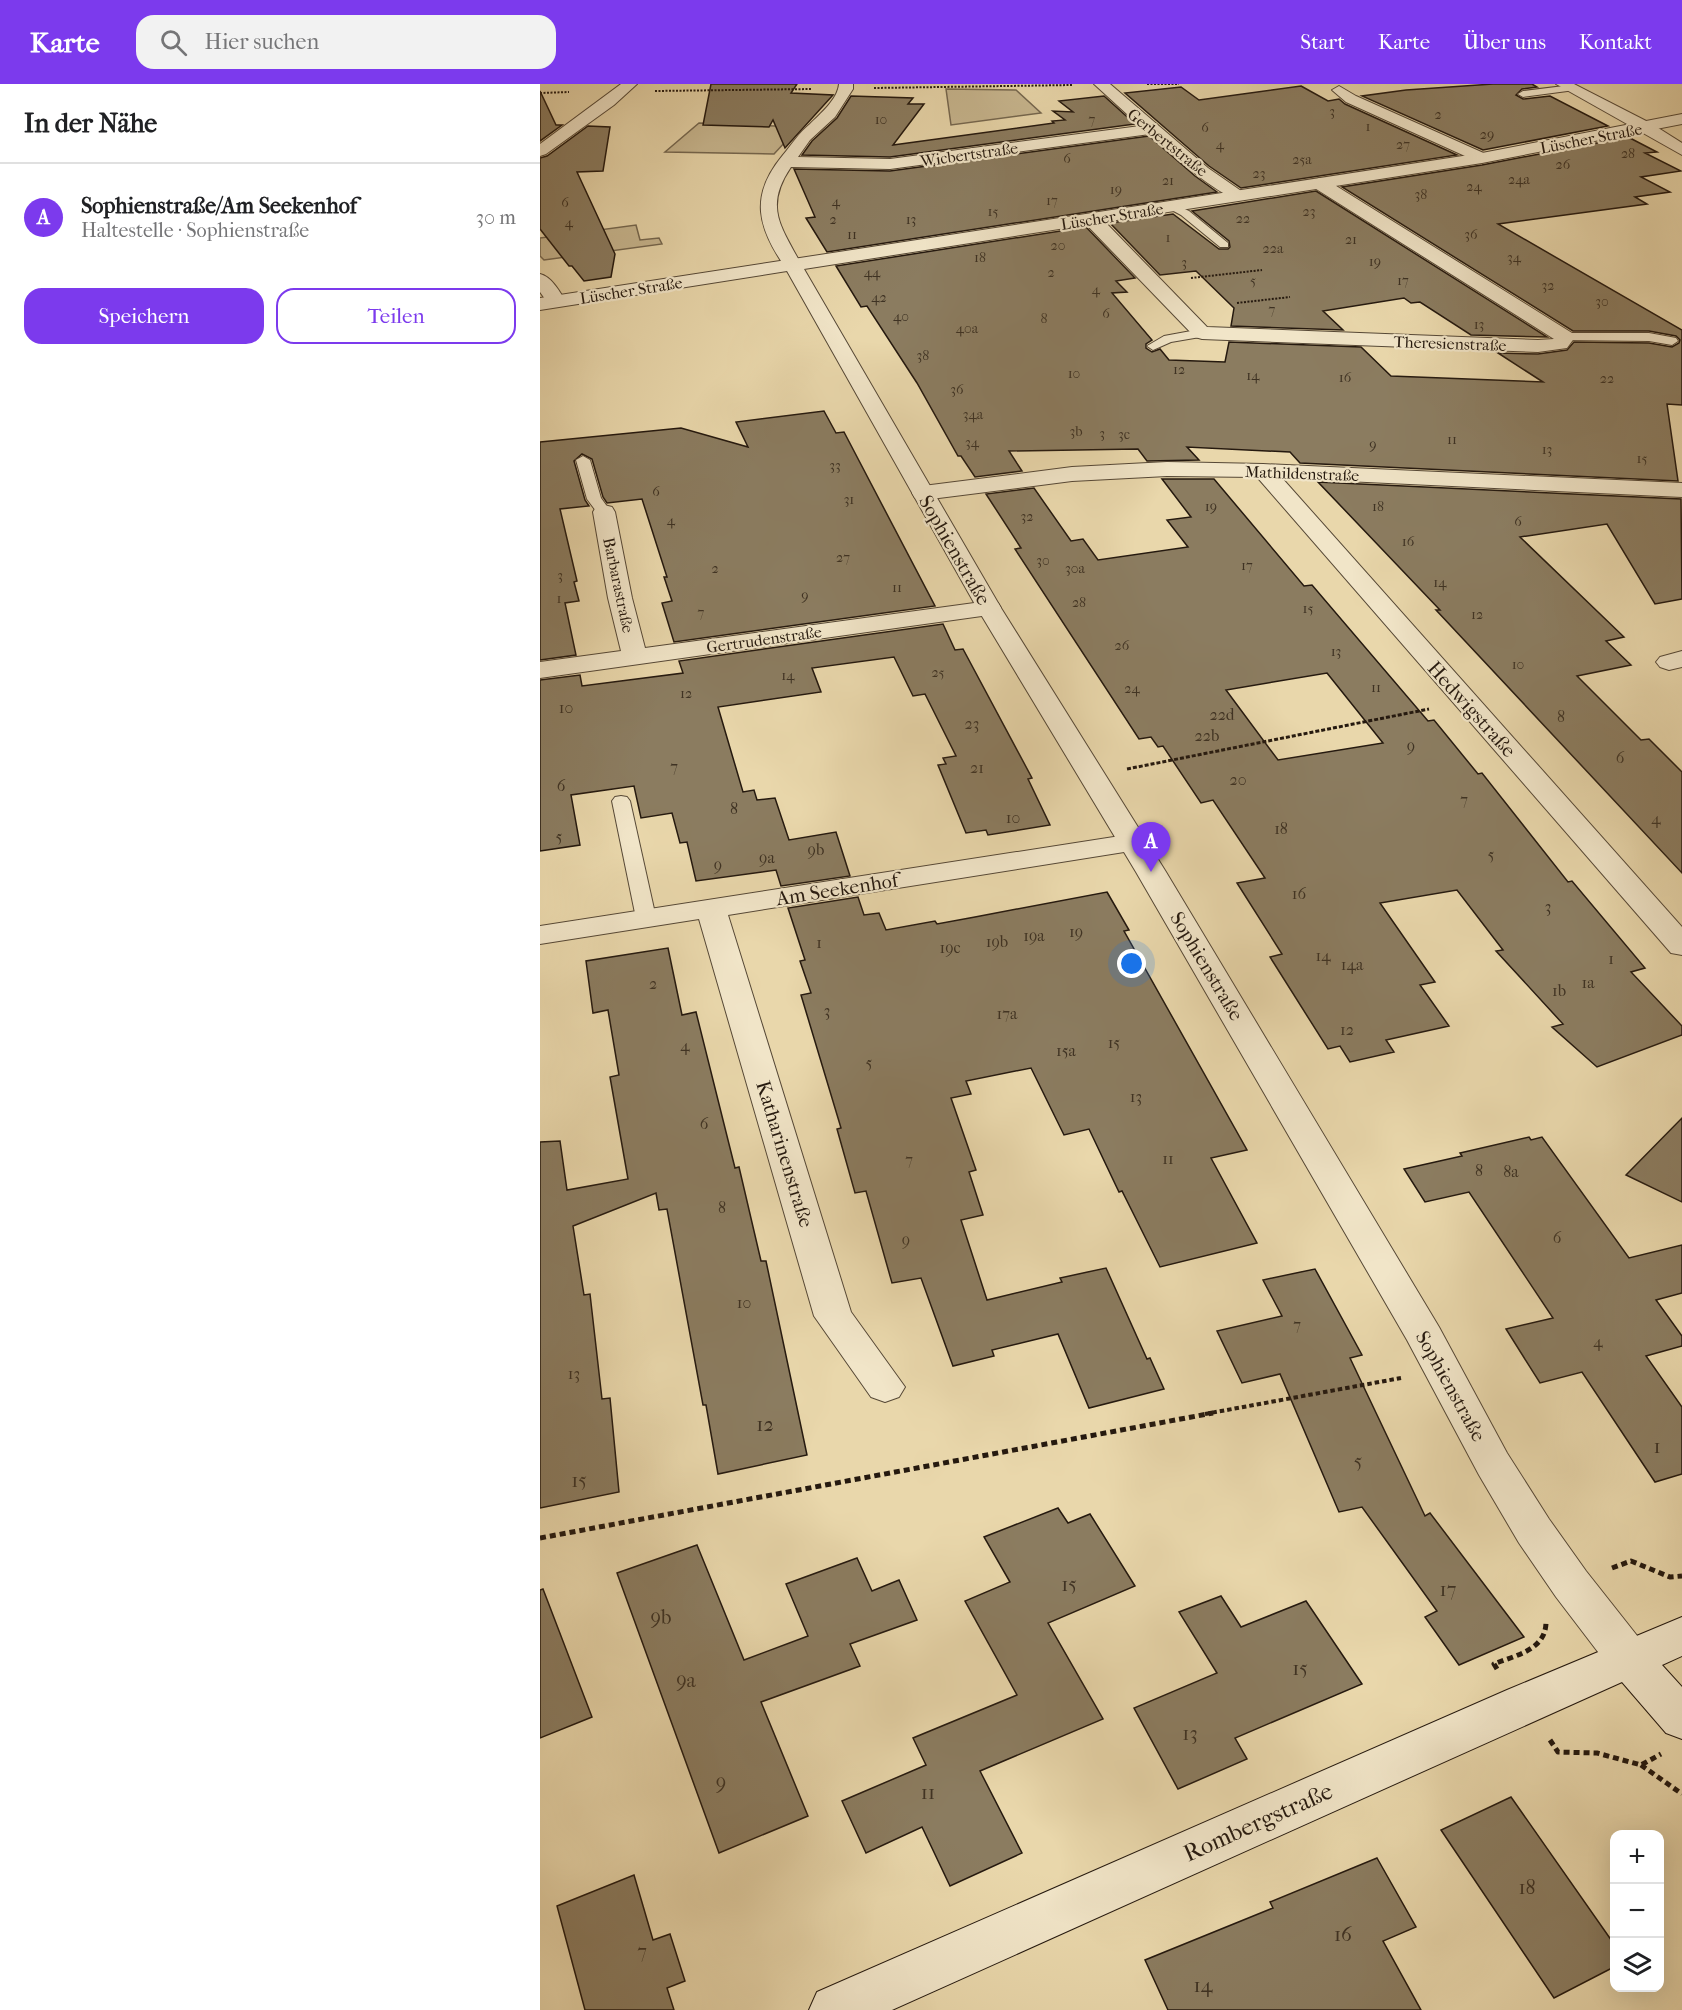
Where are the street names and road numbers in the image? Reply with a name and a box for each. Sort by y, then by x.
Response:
street label: Gerbertstraße [1124,104,1212,180]
street label: Lüscher Straße [1538,119,1644,158]
street label: Wicbertstraße [918,138,1019,171]
street label: Lüscher Straße [1059,199,1165,234]
street label: Lüscher Straße [578,273,684,308]
street label: Theresienstraße [1393,332,1507,355]
street label: Mathildenstraße [1245,462,1359,485]
street label: Sophienstraße [914,491,995,609]
street label: Barbarastraße [599,536,638,635]
street label: Gertrudenstraße [705,622,823,657]
street label: Hedwigstraße [1423,657,1521,762]
street label: Am Seekenhof [773,868,904,911]
street label: Sophienstraße [1165,908,1248,1025]
street label: Katharinenstraße [751,1078,818,1230]
street label: Sophienstraße [1411,1327,1490,1446]
street label: Rombergstraße [1179,1777,1337,1867]

